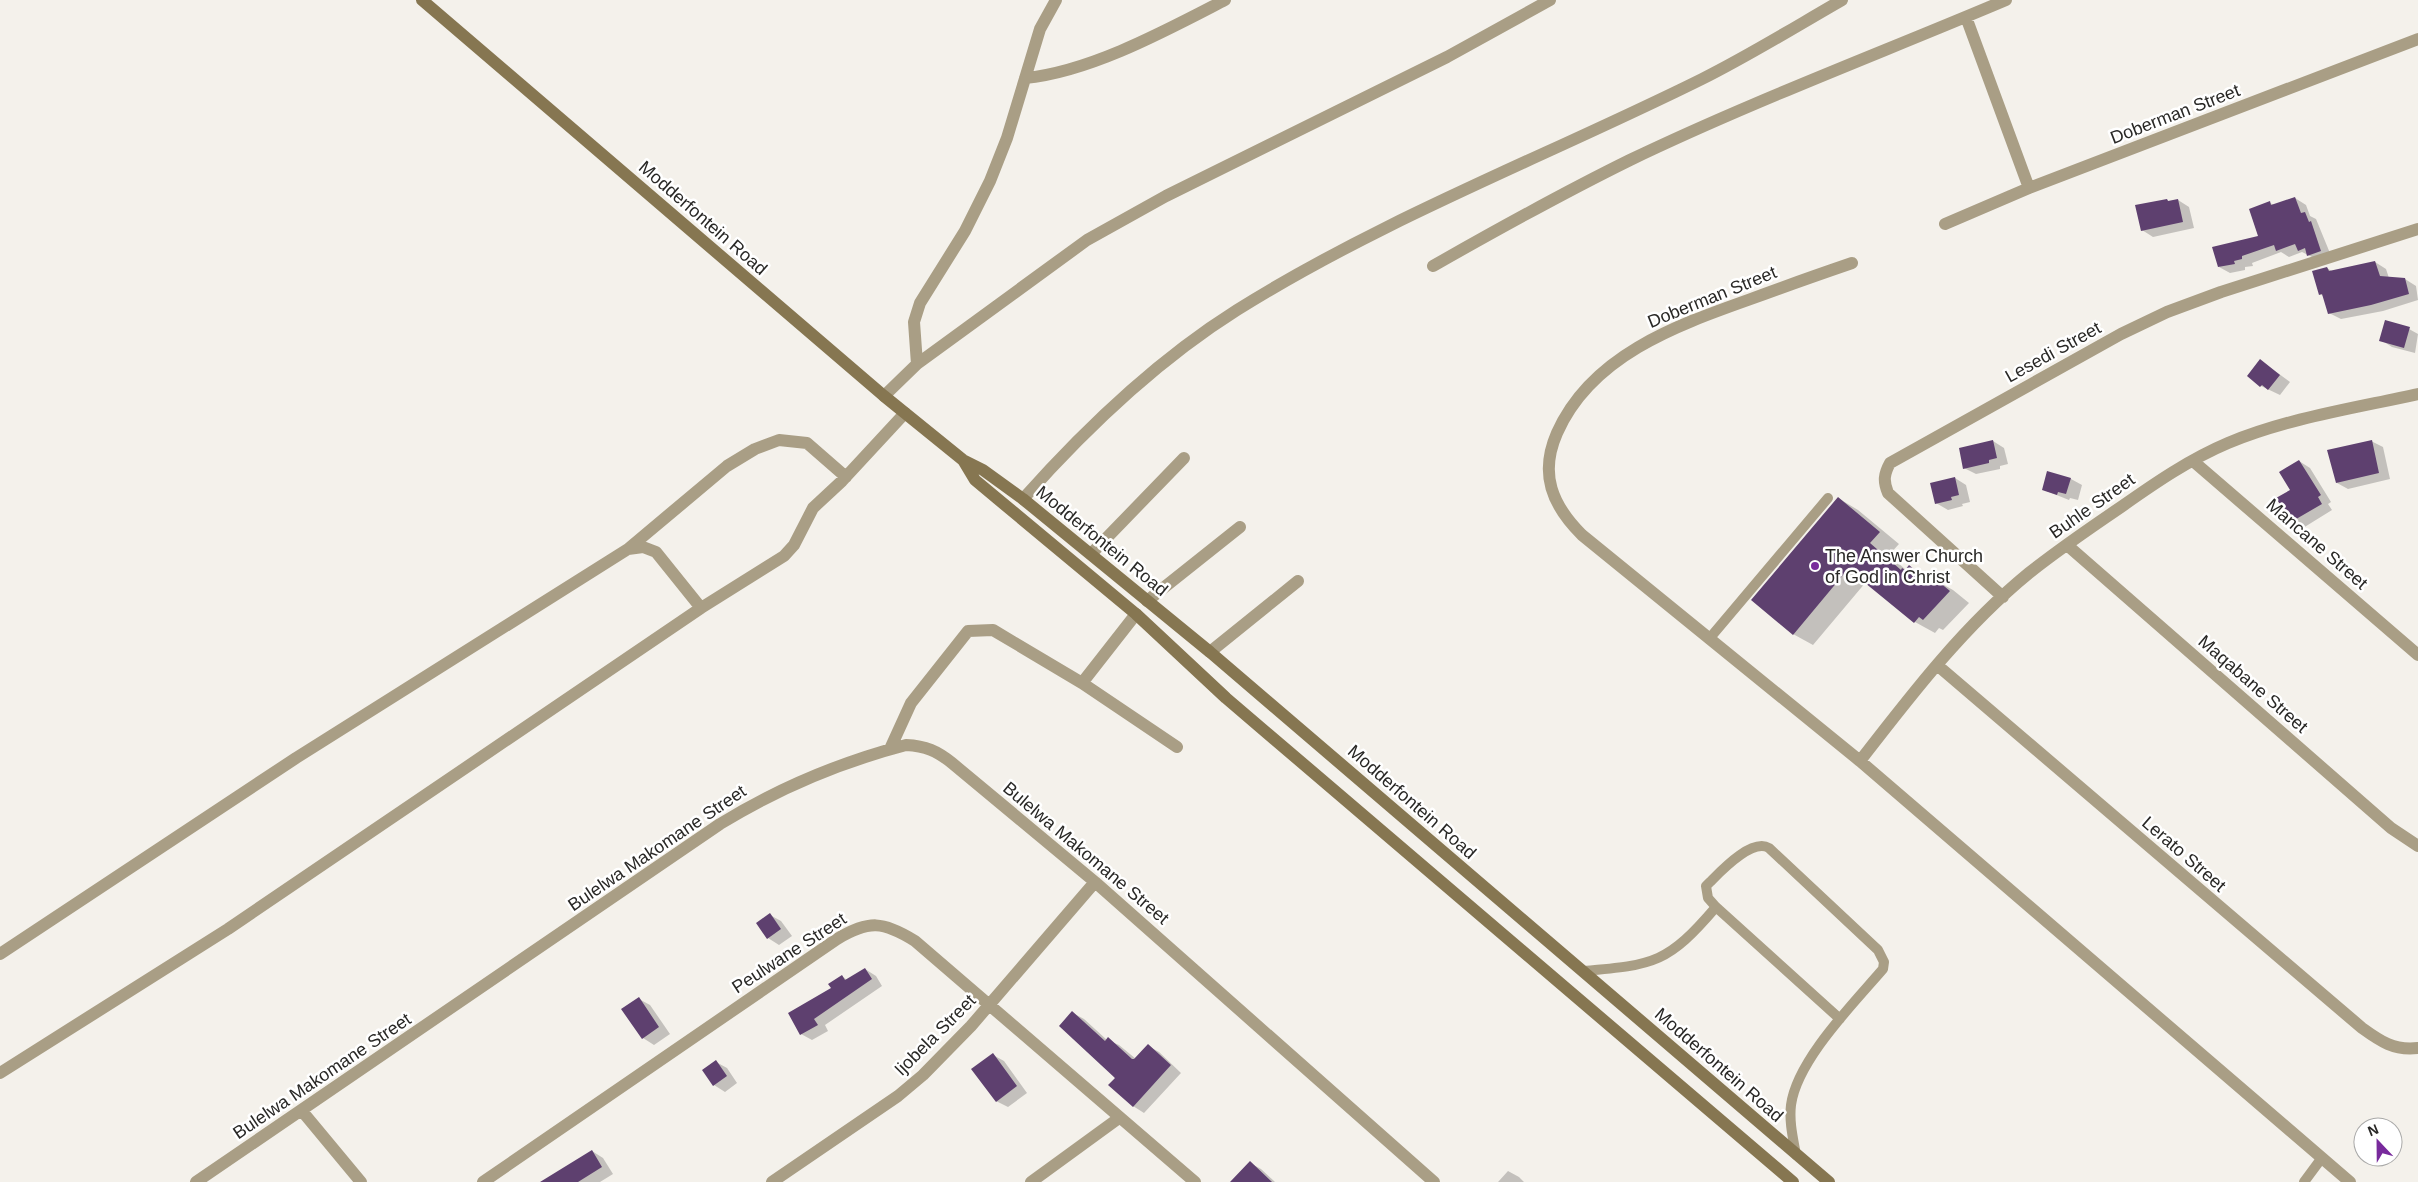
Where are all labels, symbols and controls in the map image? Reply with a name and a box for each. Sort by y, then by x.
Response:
street label: Doberman Street [2107,80,2243,148]
street label: Modderfontein Road [635,157,771,279]
street label: Doberman Street [1645,262,1779,332]
street label: Lesedi Street [2002,318,2104,386]
street label: Buhle Street [2046,469,2138,543]
street label: Modderfontein Road [1032,482,1172,600]
street label: Mancane Street [2262,495,2372,593]
place label: The Answer Church of God in Christ [1825,546,1983,587]
marker: The Answer Church of God in Christ [1809,560,1821,572]
street label: Maqabane Street [2194,631,2312,737]
street label: Modderfontein Road [1344,741,1480,863]
street label: Bulelwa Makomane Street [999,778,1173,928]
street label: Bulelwa Makomane Street [564,781,750,915]
street label: Lerato Street [2138,812,2230,896]
street label: Peulwane Street [728,909,850,997]
street label: Ijobela Street [890,990,980,1080]
street label: Modderfontein Road [1651,1004,1787,1126]
street label: Bulelwa Makomane Street [229,1009,415,1143]
north arrow [2353,1117,2403,1167]
text: N [2365,1121,2381,1139]

